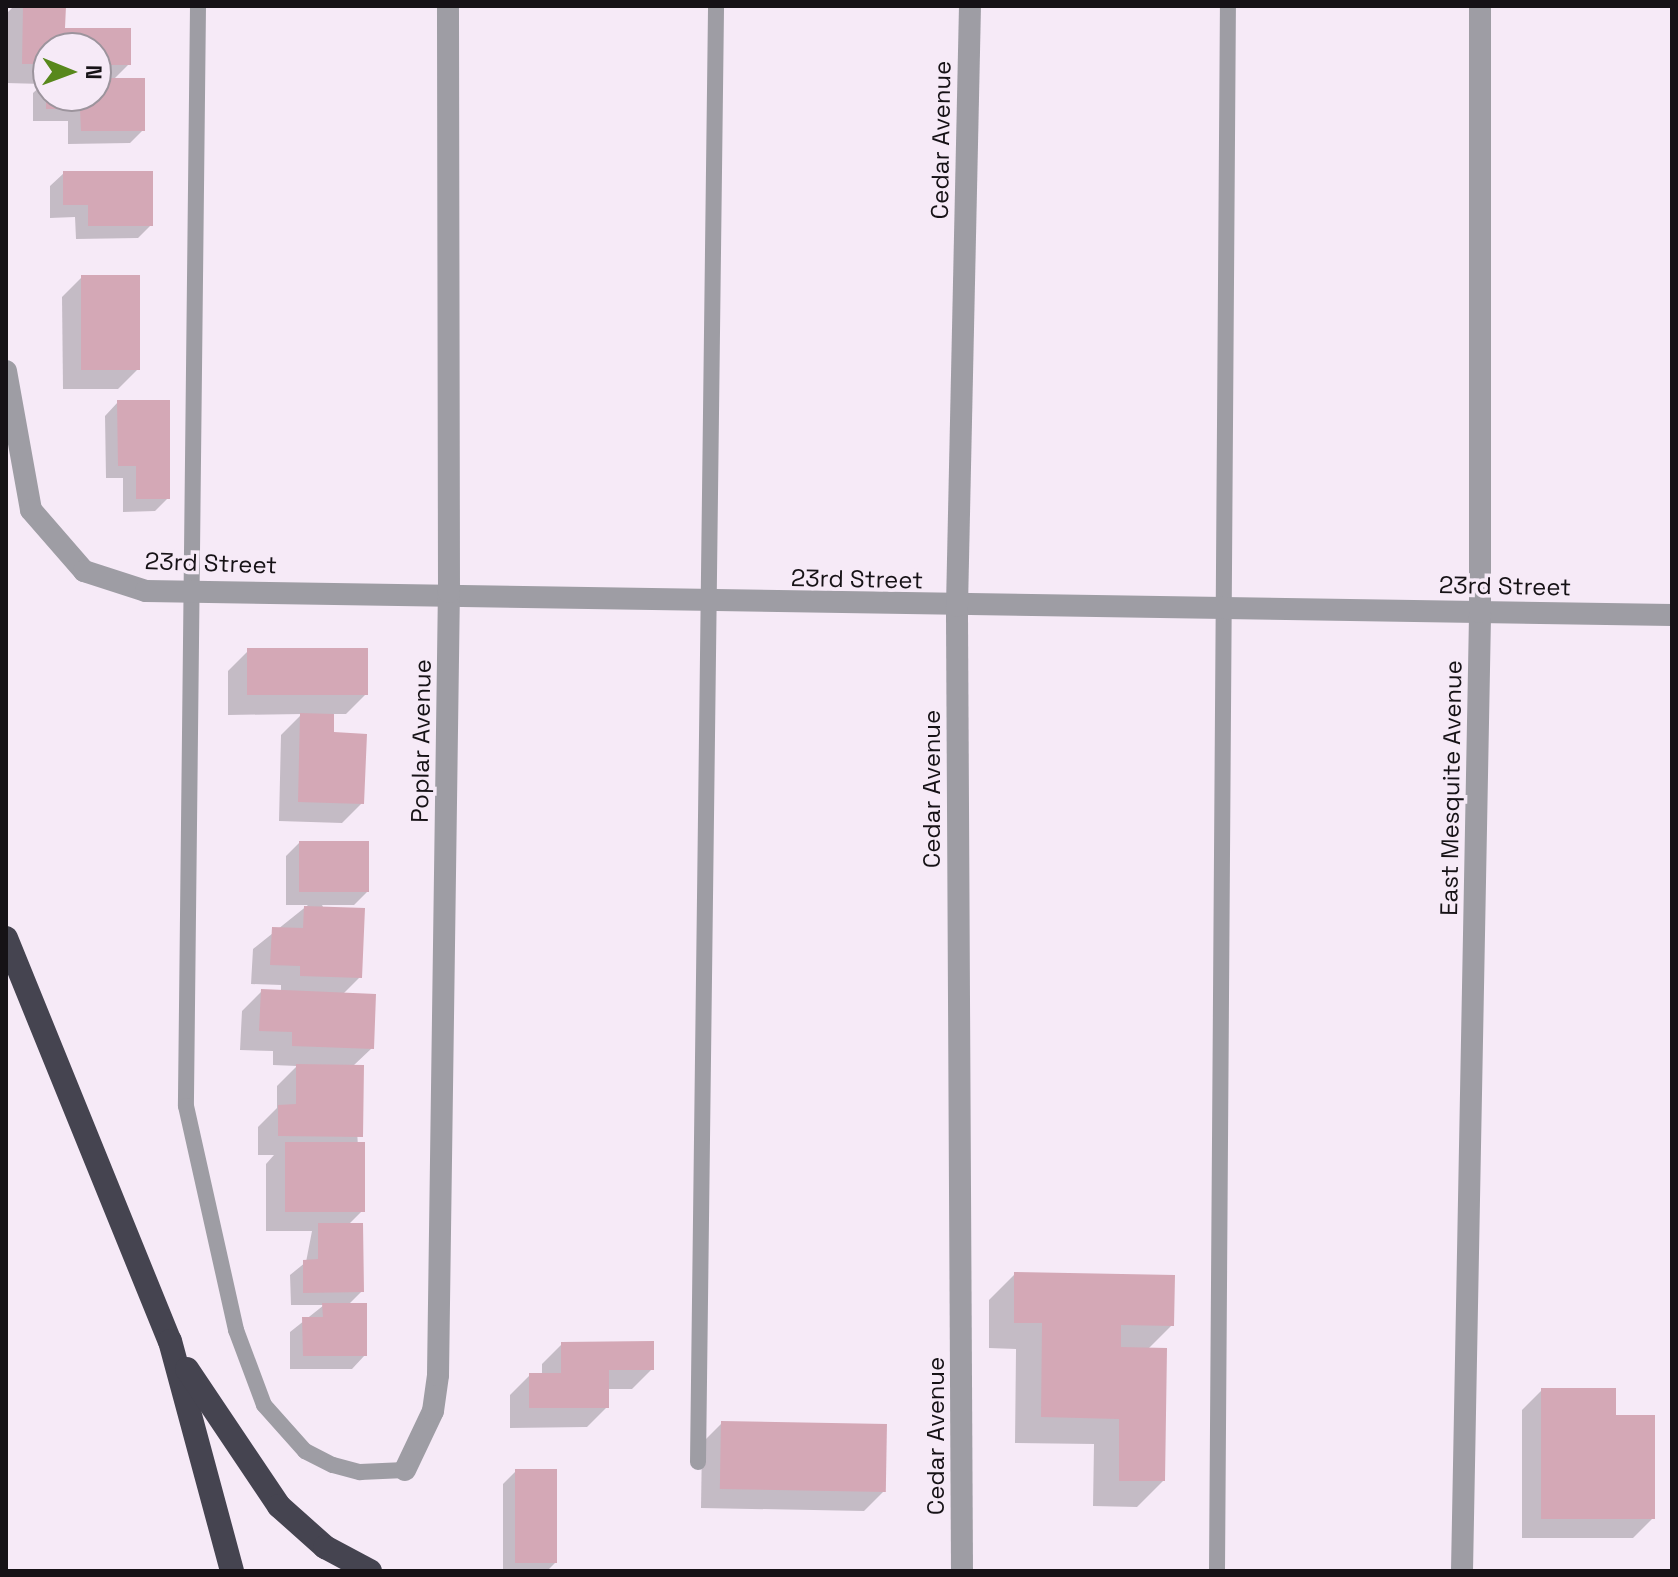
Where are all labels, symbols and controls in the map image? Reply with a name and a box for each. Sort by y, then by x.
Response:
north arrow [32,32,112,112]
street label: Cedar Avenue [925,60,957,220]
text: N [80,65,108,80]
street label: 23rd Street [144,546,278,580]
street label: 23rd Street [791,563,923,595]
street label: 23rd Street [1439,570,1571,602]
street label: Poplar Avenue [405,659,437,823]
street label: East Mesquite Avenue [1434,660,1468,916]
street label: Cedar Avenue [918,710,946,868]
street label: Cedar Avenue [922,1357,950,1515]

